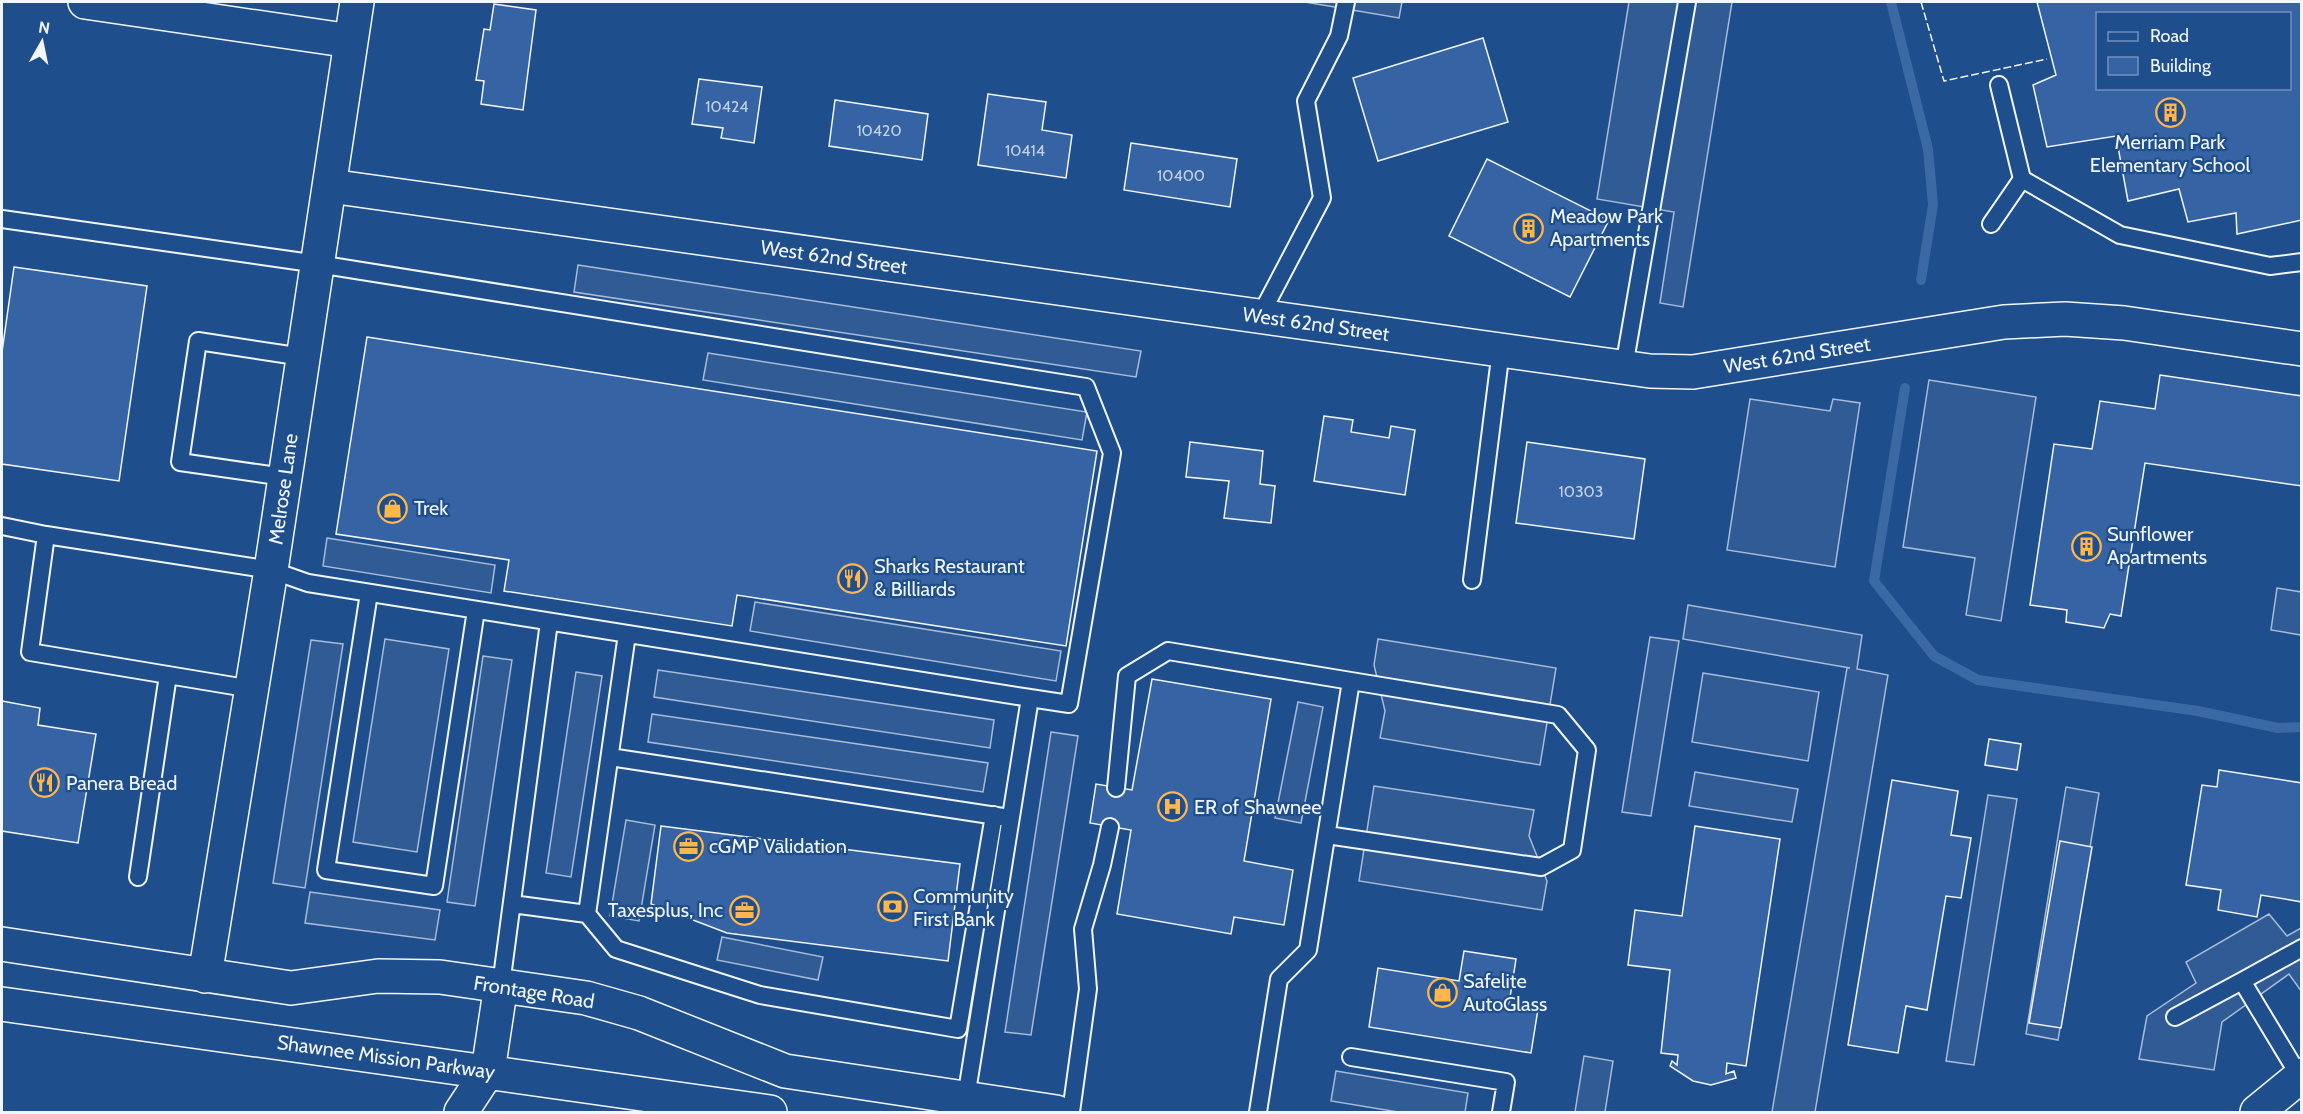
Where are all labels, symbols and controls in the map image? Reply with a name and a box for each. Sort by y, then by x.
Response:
north arrow [12,12,72,72]
legend [2096,12,2291,90]
text: N [37,17,51,38]
text: Road [2150,25,2189,47]
text: Building [2150,55,2212,77]
building icon: Merriam Park Elementary School [2154,96,2186,128]
house number: 10424 [705,97,749,116]
house number: 10420 [856,121,902,140]
place label: Merriam Park Elementary School [2090,130,2250,177]
house number: 10414 [1005,141,1045,160]
house number: 10400 [1157,166,1205,185]
place label: Meadow Park Apartments [1550,204,1663,251]
building icon: Meadow Park Apartments [1513,212,1545,244]
street label: West 62nd Street [759,235,909,279]
street label: West 62nd Street [1241,302,1391,346]
street label: West 62nd Street [1722,332,1872,378]
street label: Melrose Lane [263,432,303,546]
house number: 10303 [1559,482,1603,501]
shop icon: Trek [377,492,409,524]
place label: Trek [414,496,448,520]
place label: Sunflower Apartments [2107,522,2207,569]
building icon: Sunflower Apartments [2070,530,2102,562]
place label: Sharks Restaurant & Billiards [874,554,1025,601]
restaurant icon: Sharks Restaurant & Billiards [837,562,869,594]
restaurant icon: Panera Bread [29,767,61,799]
place label: Panera Bread [66,771,177,795]
hospital icon: ER of Shawnee [1157,791,1189,823]
place label: ER of Shawnee [1194,795,1322,819]
office icon: cGMP Validation [672,830,704,862]
place label: cGMP Validation [709,834,847,858]
place label: Community First Bank [913,884,1014,931]
bank icon: Community First Bank [876,891,908,923]
office icon: Taxesplus, Inc [728,894,760,926]
place label: Taxesplus, Inc [608,898,723,922]
place label: Safelite AutoGlass [1463,969,1547,1016]
street label: Frontage Road [472,971,596,1013]
shop icon: Safelite AutoGlass [1426,976,1458,1008]
street label: Shawnee Mission Parkway [275,1030,497,1084]

